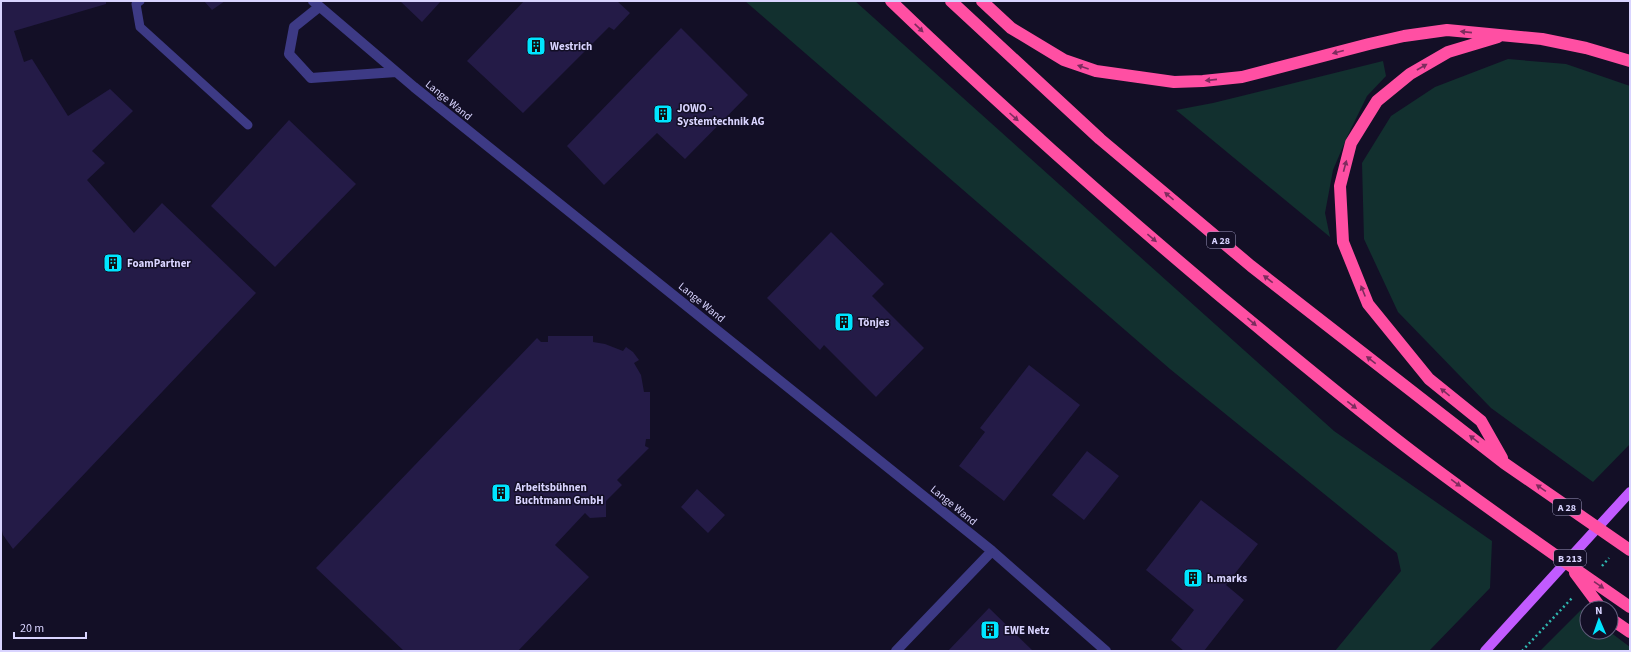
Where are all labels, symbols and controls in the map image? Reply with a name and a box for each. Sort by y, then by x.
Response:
one-way arrow [914,23,924,33]
one-way arrow [1460,28,1472,35]
building icon: Westrich [525,35,547,57]
place label: Westrich [550,39,592,54]
one-way arrow [1332,50,1344,56]
one-way arrow [1077,63,1089,69]
one-way arrow [1416,64,1428,71]
street label: Lange Wand [422,77,475,124]
one-way arrow [1205,77,1217,83]
place label: JOWO ‑ Systemtechnik AG [677,101,765,129]
building icon: JOWO ‑ Systemtechnik AG [652,103,674,125]
one-way arrow [1009,112,1019,121]
one-way arrow [1342,160,1348,172]
one-way arrow [1163,192,1174,201]
road number: A 28 [1207,232,1235,248]
one-way arrow [1147,234,1158,243]
building icon: FoamPartner [102,252,124,274]
place label: FoamPartner [127,256,191,271]
one-way arrow [1263,275,1274,284]
street label: Lange Wand [675,279,728,326]
one-way arrow [1360,285,1366,297]
building icon: Tönjes [833,311,855,333]
place label: Tönjes [858,315,889,330]
one-way arrow [1246,318,1257,327]
one-way arrow [1365,355,1376,364]
one-way arrow [1439,387,1450,396]
one-way arrow [1346,400,1357,409]
one-way arrow [1468,435,1479,443]
one-way arrow [1450,479,1461,487]
place label: Arbeitsbühnen Buchtmann GmbH [514,480,604,508]
building icon: Arbeitsbühnen Buchtmann GmbH [490,482,512,504]
street label: Lange Wand [927,482,980,529]
one-way arrow [1535,484,1546,492]
road number: A 28 [1553,499,1581,515]
road number: B 213 [1554,550,1586,566]
building icon: h.marks [1182,567,1204,589]
place label: h.marks [1207,571,1247,586]
one-way arrow [1594,581,1604,589]
north arrow [1579,600,1619,640]
text: N [1595,603,1603,618]
scale bar [14,614,86,640]
building icon: EWE Netz [979,619,1001,641]
text: 20 m [20,620,44,637]
place label: EWE Netz [1004,623,1049,638]

